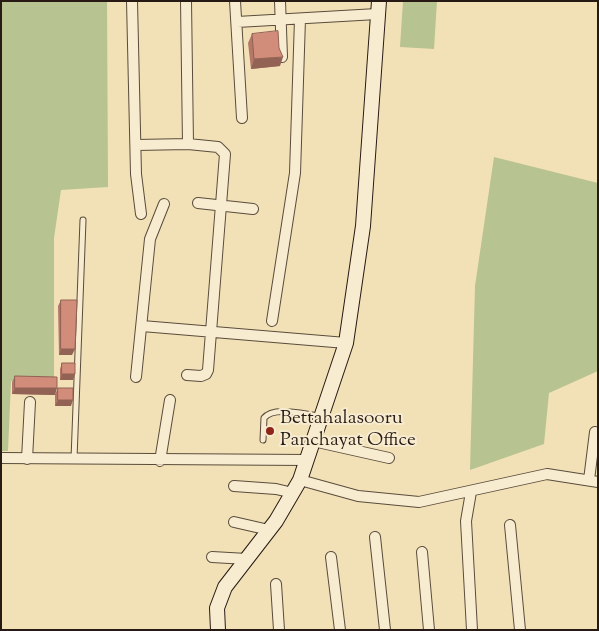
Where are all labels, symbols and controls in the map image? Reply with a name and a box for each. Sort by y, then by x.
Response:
place label: Bettahalasooru Panchayat Office [280,409,416,453]
marker: Bettahalasooru Panchayat Office [264,425,276,437]

